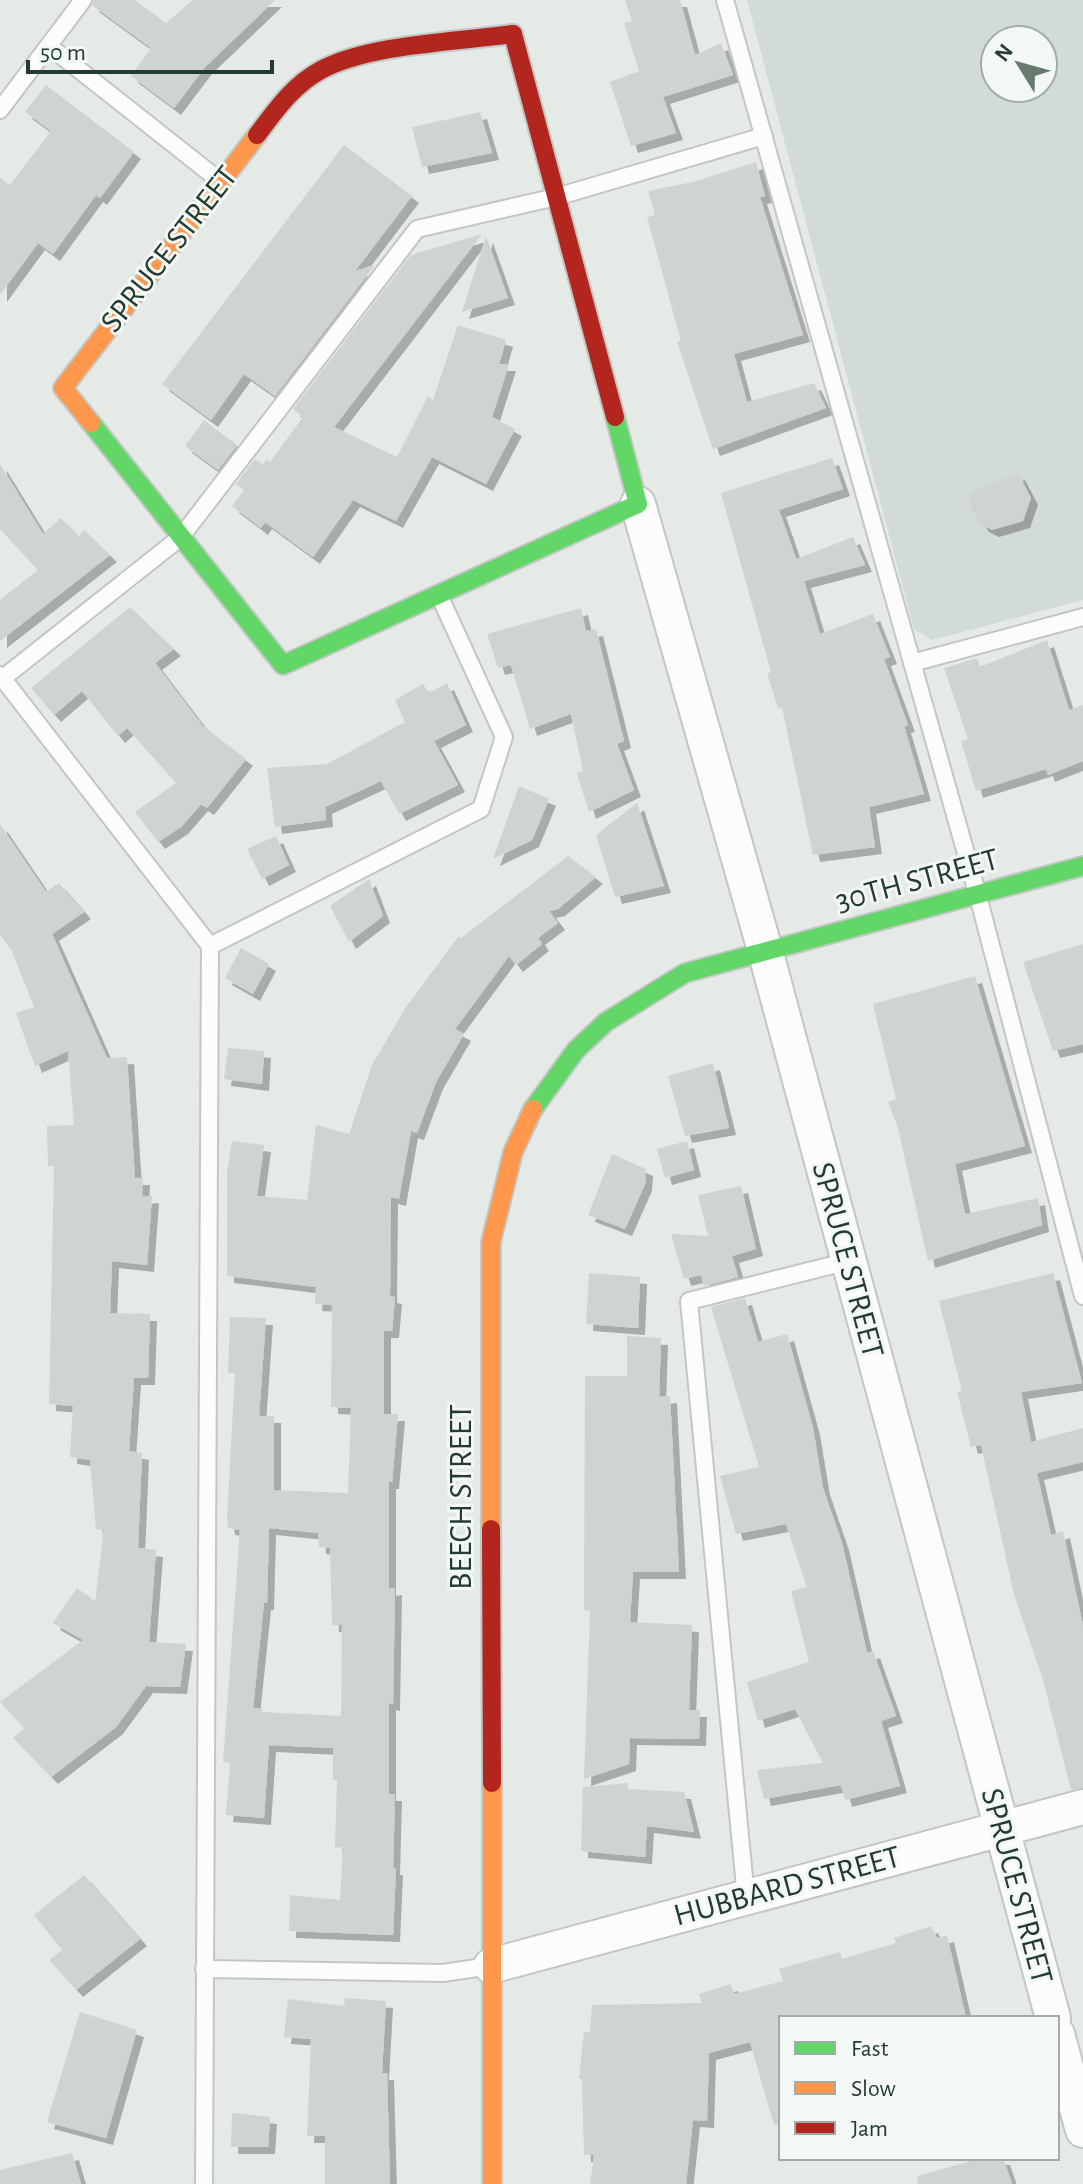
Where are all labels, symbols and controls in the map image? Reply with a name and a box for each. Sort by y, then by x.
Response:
scale bar [28,24,272,74]
north arrow [979,24,1059,104]
text: N [990,40,1017,65]
text: 50 m [40,41,86,65]
street label: SPRUCE STREET [95,160,244,338]
street label: 30TH STREET [832,843,1002,917]
street label: SPRUCE STREET [807,1159,890,1361]
street label: BEECH STREET [445,1404,477,1590]
street label: SPRUCE STREET [976,1785,1059,1987]
street label: HUBBARD STREET [670,1840,904,1932]
legend [779,2016,1059,2160]
text: Fast [851,2037,889,2061]
text: Slow [851,2077,896,2101]
text: Jam [851,2117,888,2141]

